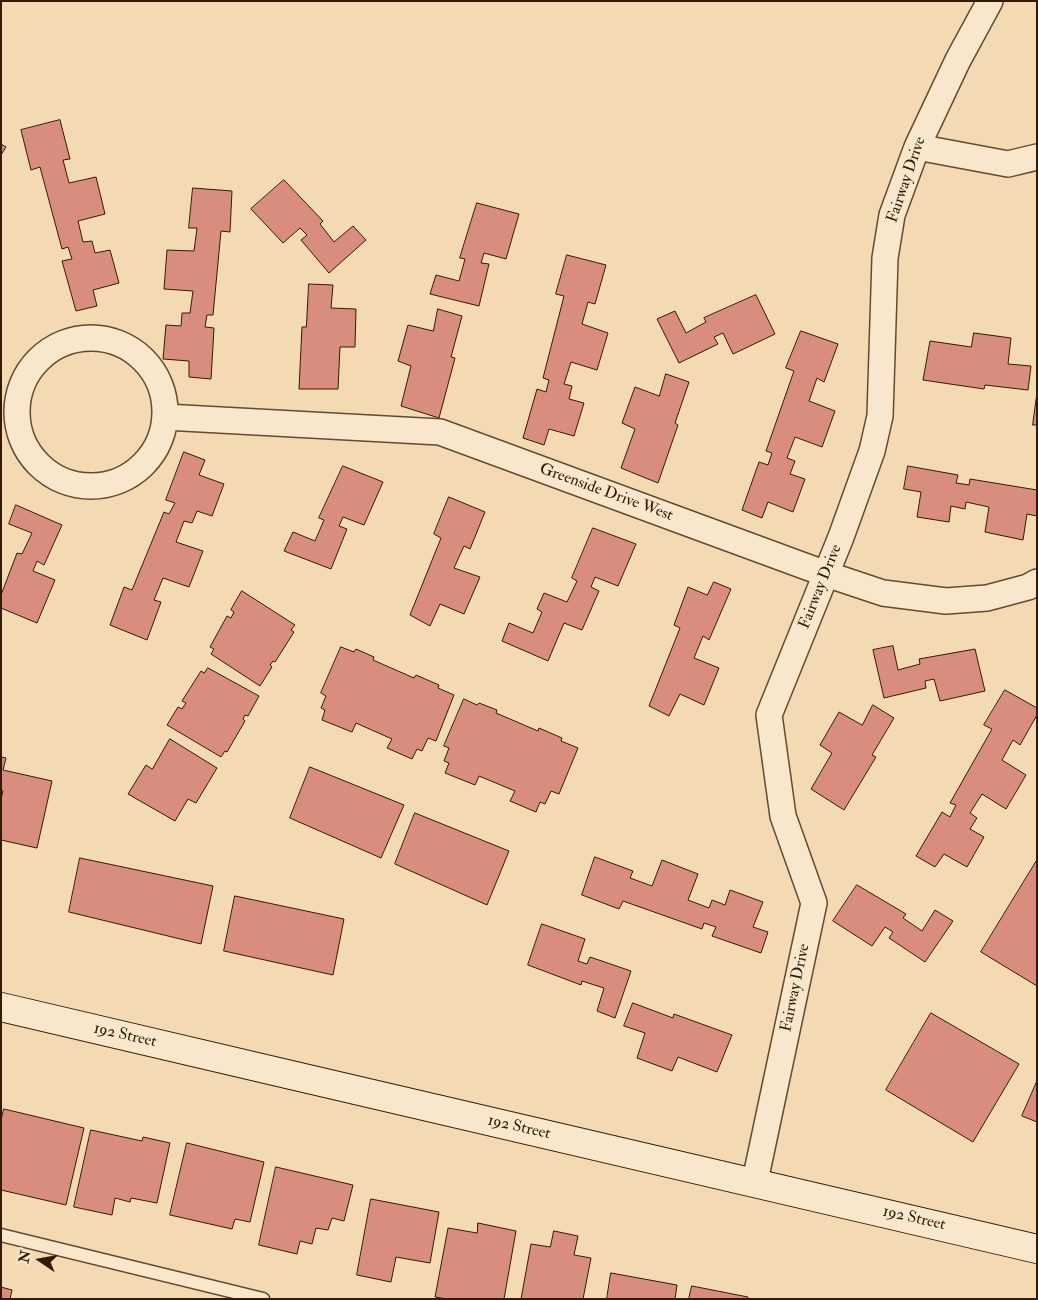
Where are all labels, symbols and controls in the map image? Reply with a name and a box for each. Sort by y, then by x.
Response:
street label: Fairway Drive [883,134,931,226]
street label: Greenside Drive West [537,460,675,526]
street label: Fairway Drive [795,542,847,632]
street label: Fairway Drive [777,942,815,1034]
street label: 192 Street [92,1019,158,1053]
street label: 192 Street [486,1111,552,1145]
street label: 192 Street [881,1202,947,1236]
north arrow [15,1235,65,1285]
text: N [15,1249,34,1265]

